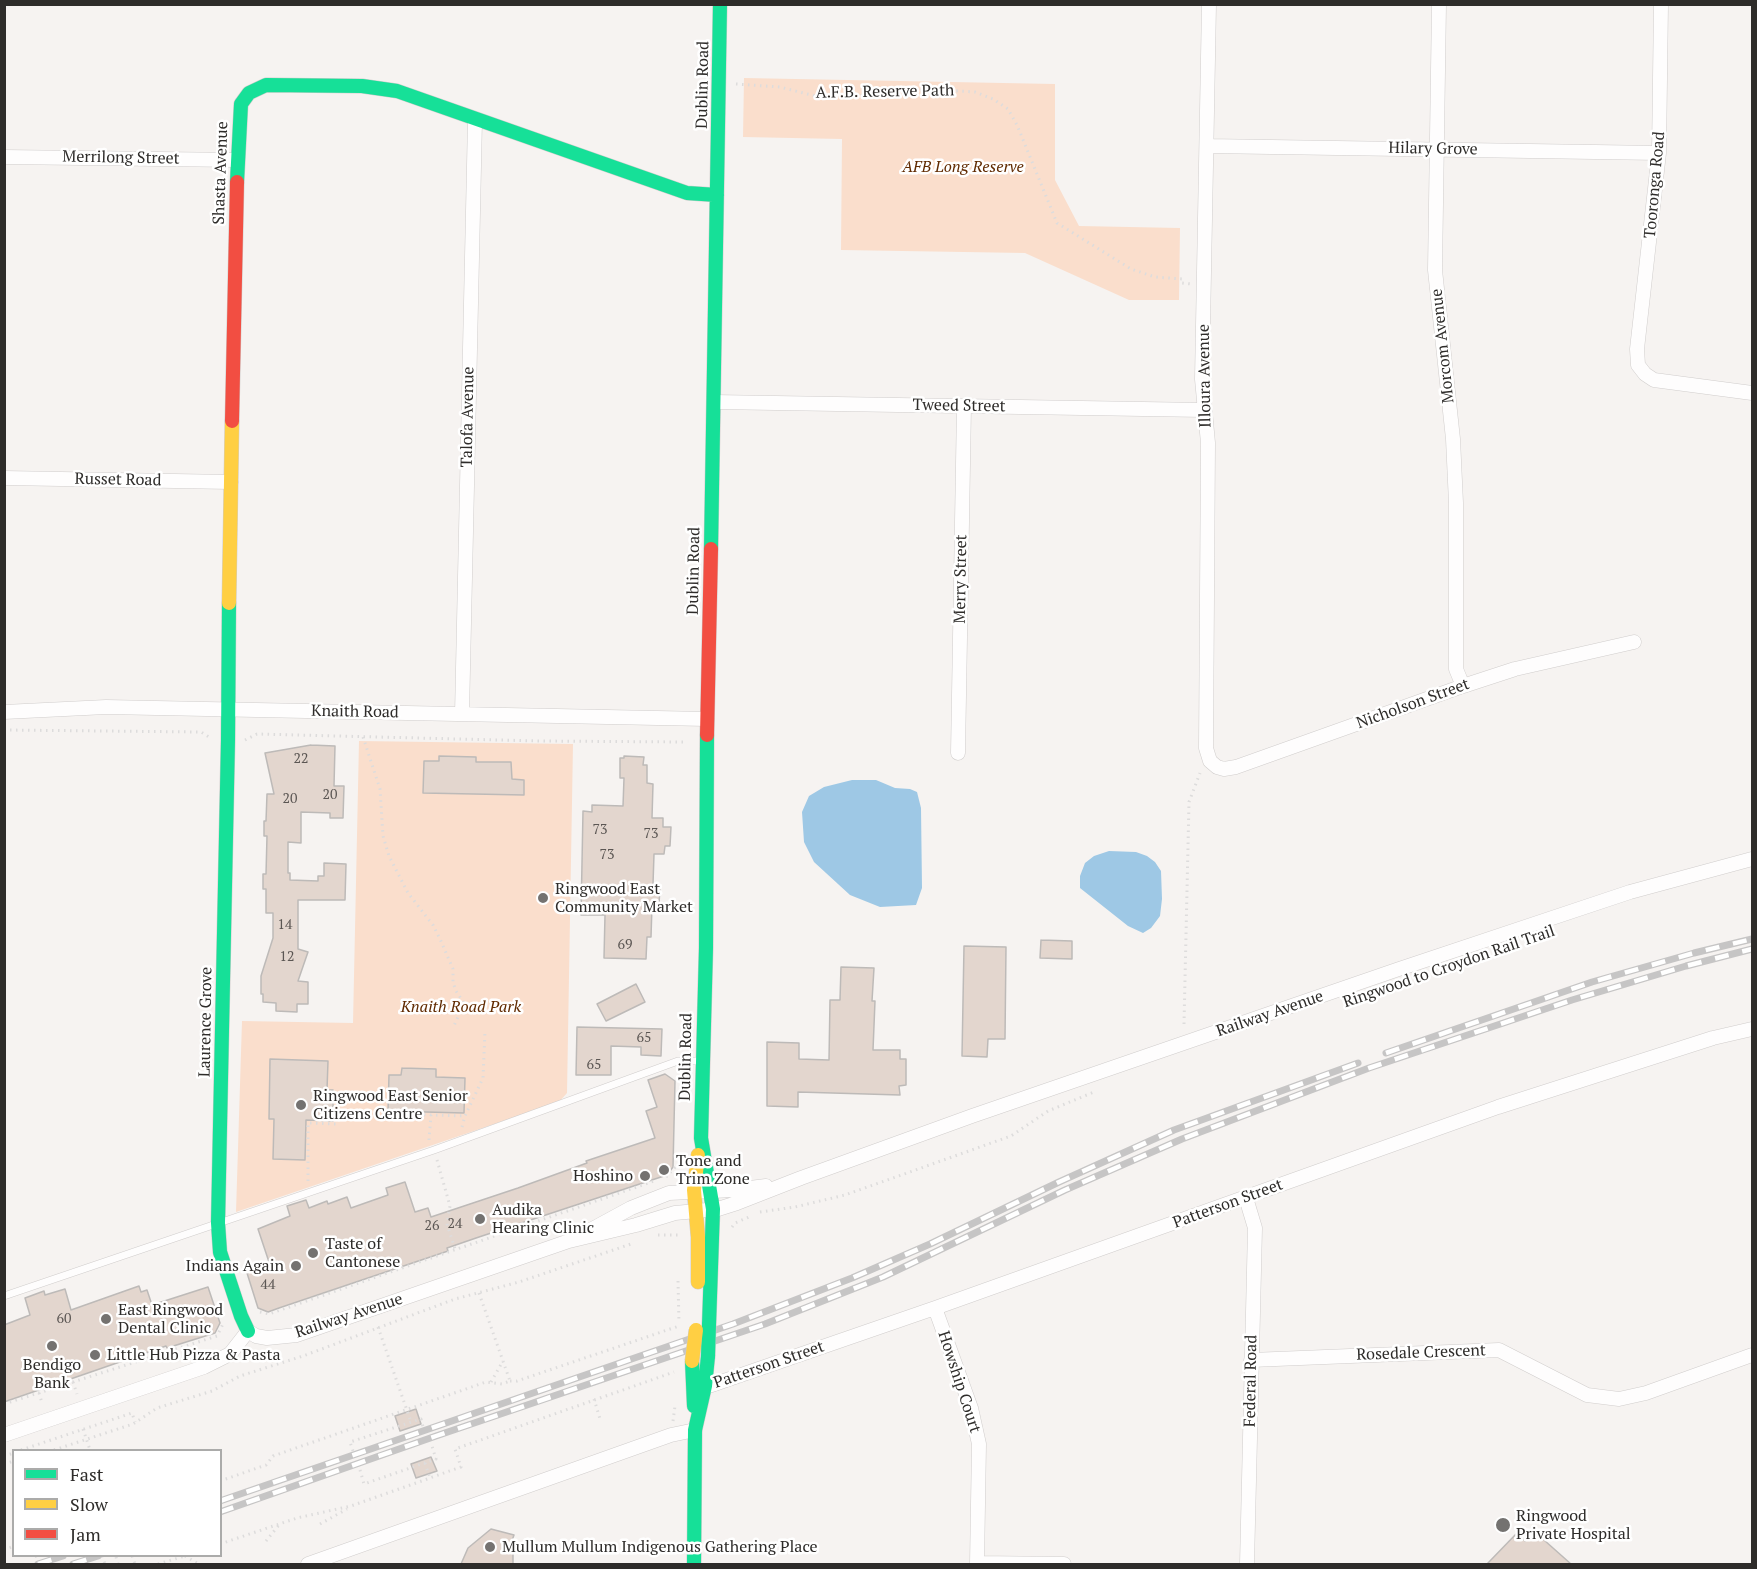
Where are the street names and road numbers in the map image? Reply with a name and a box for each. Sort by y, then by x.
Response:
street label: Dublin Road [693,41,713,129]
street label: A.F.B. Reserve Path [815,81,955,103]
street label: Shasta Avenue [210,121,232,225]
street label: Tooronga Road [1641,131,1669,239]
street label: Hilary Grove [1388,139,1478,159]
street label: Merrilong Street [62,147,180,169]
street label: Morcom Avenue [1427,288,1459,404]
street label: Illoura Avenue [1194,324,1216,428]
street label: Talofa Avenue [458,366,478,468]
street label: Tweed Street [912,396,1006,416]
street label: Russet Road [74,470,162,490]
street label: Dublin Road [684,527,704,615]
street label: Merry Street [951,534,971,624]
street label: Nicholson Street [1354,675,1472,733]
street label: Knaith Road [311,702,399,722]
street label: Ringwood to Croydon Rail Trail [1341,922,1557,1012]
street label: Laurence Grove [195,967,217,1077]
street label: Railway Avenue [1214,987,1326,1041]
street label: Dublin Road [676,1013,696,1101]
street label: Patterson Street [1170,1175,1286,1233]
street label: Railway Avenue [293,1290,405,1342]
street label: Howship Court [933,1329,985,1435]
street label: Federal Road [1241,1335,1261,1427]
street label: Patterson Street [711,1337,827,1393]
street label: Rosedale Crescent [1356,1341,1486,1365]

